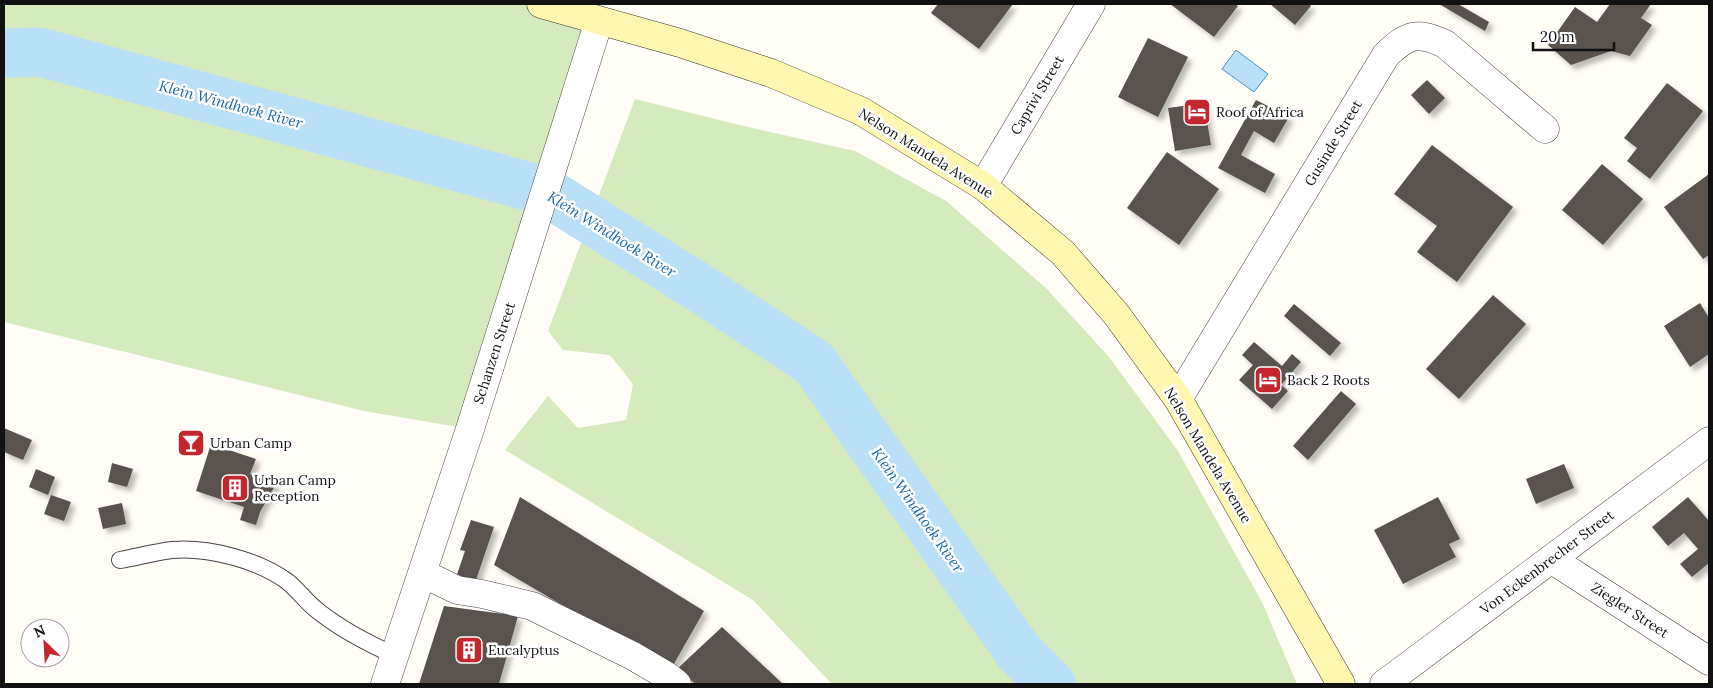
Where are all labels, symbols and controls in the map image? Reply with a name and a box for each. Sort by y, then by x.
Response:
scale bar [1533,20,1614,52]
text: 20 m [1540,27,1575,46]
street label: Caprivi Street [1006,51,1068,138]
water label: Klein Windhoek River [157,76,305,132]
street label: Gusinde Street [1300,96,1366,189]
hotel icon: Roof of Africa [1182,97,1212,127]
place label: Roof of Africa [1216,103,1304,121]
street label: Nelson Mandela Avenue [855,104,997,202]
water label: Klein Windhoek River [544,187,680,281]
street label: Schanzen Street [469,299,519,406]
hotel icon: Back 2 Roots [1253,365,1283,395]
place label: Back 2 Roots [1287,371,1370,389]
street label: Nelson Mandela Avenue [1160,384,1256,527]
bar icon: Urban Camp [176,428,206,458]
place label: Urban Camp [210,434,292,452]
water label: Klein Windhoek River [868,444,968,576]
place label: Urban Camp Reception [254,471,336,505]
building icon: Urban Camp Reception [220,473,250,503]
street label: Von Eckenbrecher Street [1476,505,1618,619]
street label: Ziegler Street [1588,578,1673,642]
north arrow [20,618,70,668]
text: N [31,621,48,642]
building icon: Eucalyptus [454,635,484,665]
place label: Eucalyptus [488,641,559,659]

